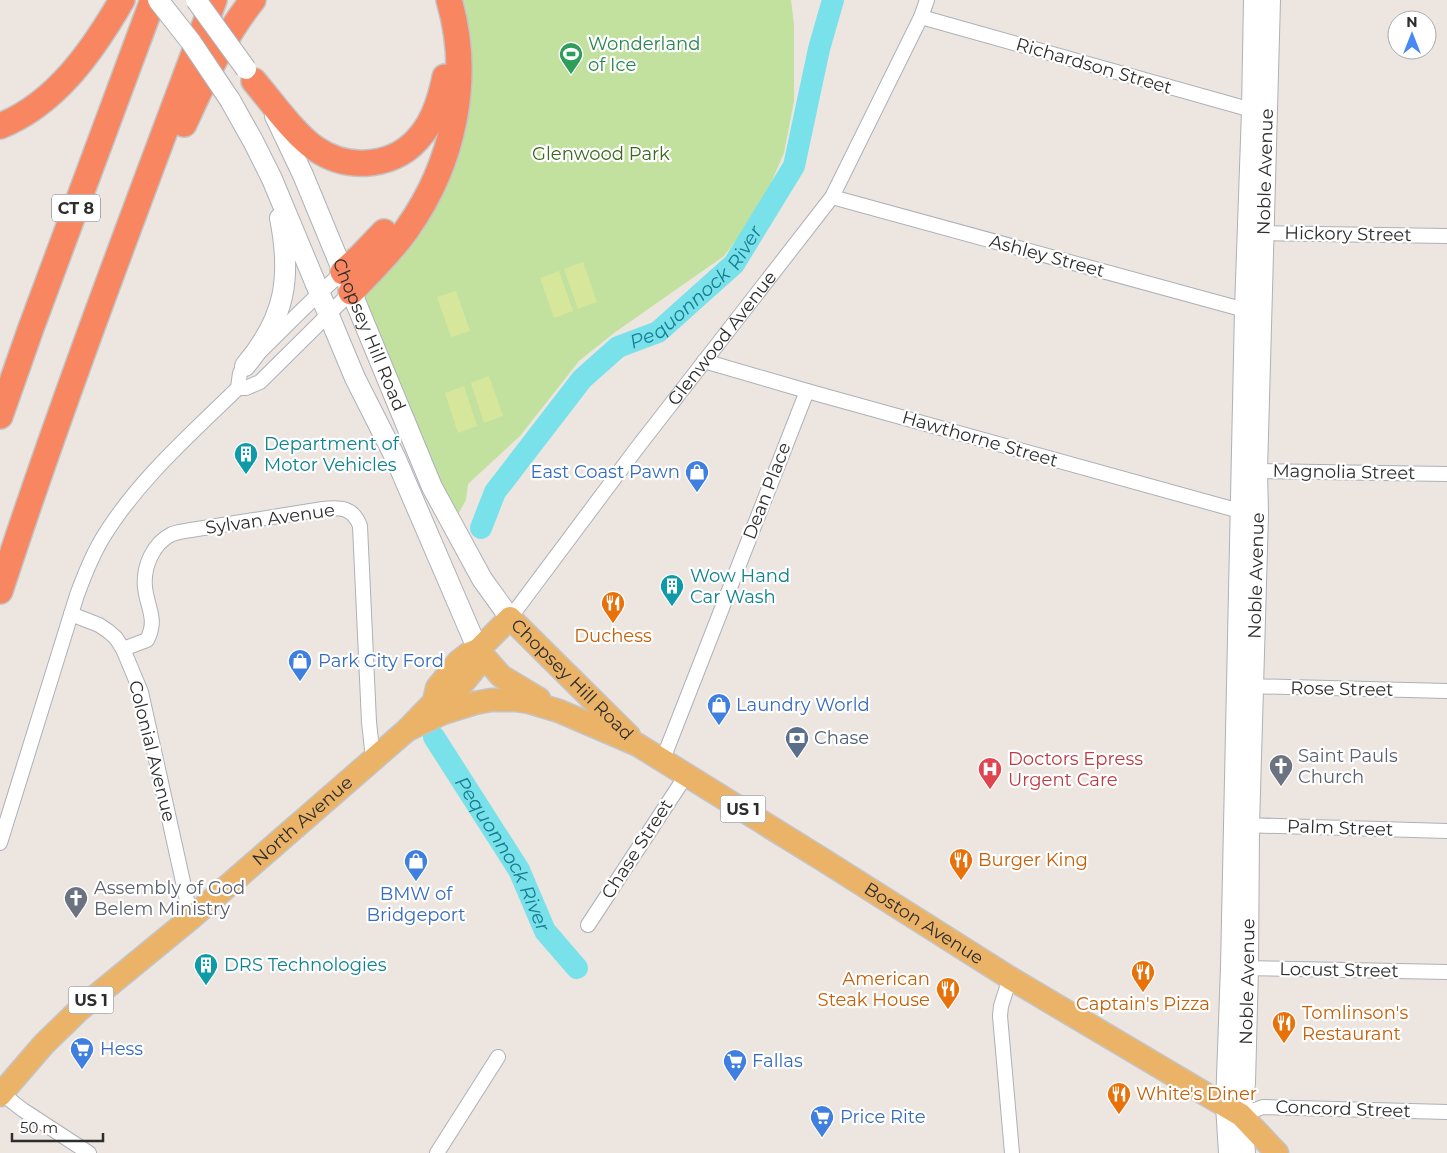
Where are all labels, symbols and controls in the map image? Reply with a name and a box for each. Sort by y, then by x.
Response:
north arrow [1387,10,1437,60]
text: N [1406,13,1418,31]
place label: Wonderland of Ice [588,33,700,76]
street label: Richardson Street [1013,33,1175,99]
sports icon: Wonderland of Ice [558,41,584,75]
street label: Noble Avenue [1253,108,1278,235]
park label: Glenwood Park [532,143,670,165]
road number: CT 8 [52,194,100,222]
water label: Pequonnock River [626,221,767,353]
street label: Hickory Street [1284,222,1412,246]
street label: Ashley Street [987,230,1107,282]
street label: Chopsey Hill Road [328,255,410,414]
street label: Glenwood Avenue [663,267,781,410]
street label: Hawthorne Street [900,406,1060,472]
place label: Department of Motor Vehicles [264,433,400,476]
street label: Dean Place [738,439,796,543]
building icon: Department of Motor Vehicles [233,441,259,475]
shop icon: East Coast Pawn [684,459,710,493]
street label: Magnolia Street [1272,460,1416,484]
place label: East Coast Pawn [531,461,680,483]
street label: Sylvan Avenue [204,499,336,539]
street label: Noble Avenue [1243,512,1269,639]
place label: Wow Hand Car Wash [690,565,790,608]
building icon: Wow Hand Car Wash [659,573,685,607]
restaurant icon: Duchess [600,590,626,624]
street label: Chopsey Hill Road [506,614,638,745]
place label: Duchess [574,625,652,647]
shop icon: Park City Ford [287,648,313,682]
place label: Park City Ford [318,650,444,672]
street label: Rose Street [1290,677,1394,701]
street label: Colonial Avenue [124,678,180,824]
shop icon: Laundry World [706,692,732,726]
place label: Laundry World [736,694,870,716]
bank icon: Chase [784,725,810,759]
place label: Chase [814,727,869,749]
place label: Saint Pauls Church [1298,745,1398,788]
place label: Doctors Epress Urgent Care [1008,748,1143,791]
church icon: Saint Pauls Church [1268,753,1294,787]
hospital icon: Doctors Epress Urgent Care [977,756,1003,790]
street label: North Avenue [248,771,357,870]
water label: Pequonnock River [450,772,555,935]
street label: Chase Street [597,795,677,903]
road number: US 1 [720,796,766,822]
street label: Palm Street [1286,815,1394,841]
restaurant icon: Burger King [948,847,974,881]
shop icon: BMW of Bridgeport [403,848,429,882]
place label: Burger King [978,849,1088,871]
place label: Assembly of God Belem Ministry [94,877,245,920]
street label: Boston Avenue [860,878,988,969]
place label: BMW of Bridgeport [366,883,466,926]
church icon: Assembly of God Belem Ministry [63,885,89,919]
street label: Noble Avenue [1235,918,1259,1045]
building icon: DRS Technologies [193,952,219,986]
place label: DRS Technologies [224,954,387,976]
street label: Locust Street [1279,958,1399,982]
restaurant icon: Captain's Pizza [1130,959,1156,993]
place label: American Steak House [818,968,930,1011]
restaurant icon: American Steak House [935,976,961,1010]
road number: US 1 [68,986,114,1014]
place label: Captain's Pizza [1076,993,1210,1015]
place label: Tomlinson's Restaurant [1302,1002,1408,1045]
restaurant icon: Tomlinson's Restaurant [1271,1010,1297,1044]
supermarket icon: Hess [69,1036,95,1070]
place label: Hess [100,1038,143,1060]
supermarket icon: Fallas [722,1048,748,1082]
place label: Fallas [752,1050,803,1072]
restaurant icon: White's Diner [1106,1081,1132,1115]
place label: White's Diner [1136,1083,1257,1105]
street label: Concord Street [1275,1096,1411,1122]
supermarket icon: Price Rite [809,1104,835,1138]
place label: Price Rite [840,1106,926,1128]
scale bar [12,1110,104,1142]
text: 50 m [20,1118,58,1137]

